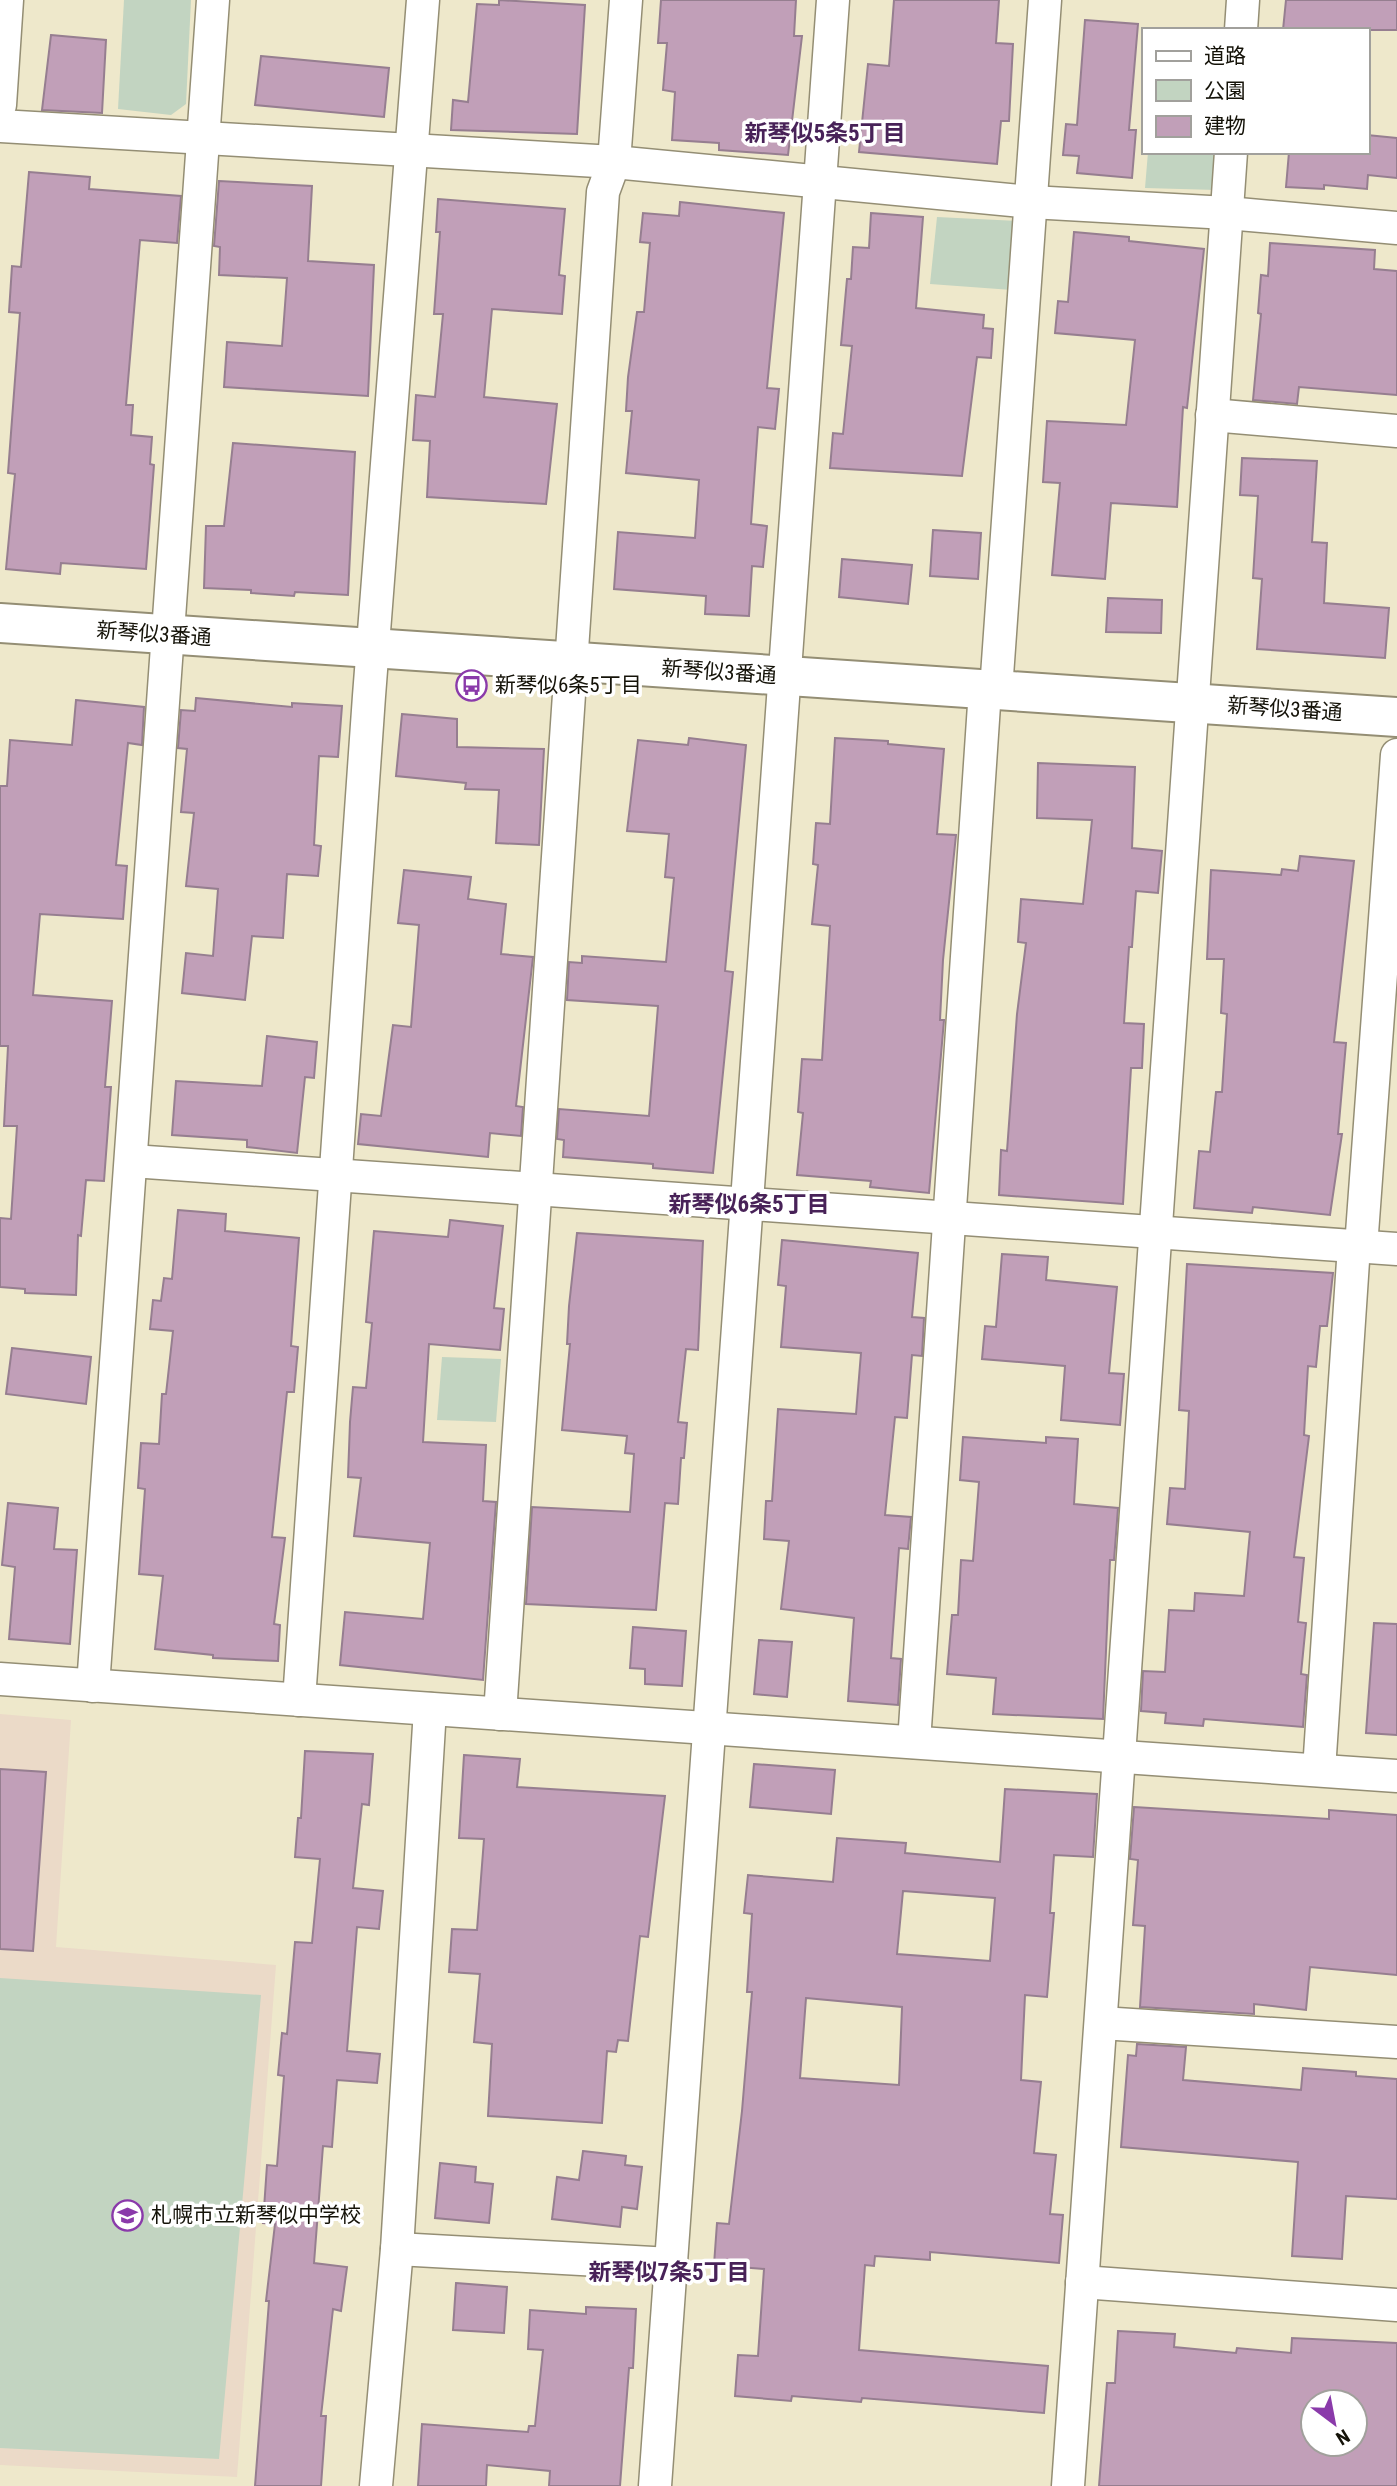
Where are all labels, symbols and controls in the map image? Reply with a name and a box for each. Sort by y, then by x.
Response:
legend [1142,28,1369,154]
text: 道路 [1204,44,1246,68]
text: 公園 [1204,79,1246,103]
text: 建物 [1204,114,1246,138]
district label: 新琴似5条5丁目 [744,120,906,147]
street label: 新琴似3番通 [96,618,212,650]
street label: 新琴似3番通 [661,656,777,688]
bus stop icon: 新琴似6条5丁目 [455,668,489,702]
place label: 新琴似6条5丁目 [495,673,642,697]
street label: 新琴似3番通 [1227,693,1343,725]
district label: 新琴似6条5丁目 [668,1191,830,1218]
school or university icon: 札幌市立新琴似中学校 [111,2198,145,2232]
place label: 札幌市立新琴似中学校 [151,2203,361,2227]
district label: 新琴似7条5丁目 [588,2259,750,2286]
north arrow [1299,2388,1369,2458]
text: N [1332,2424,1354,2450]

